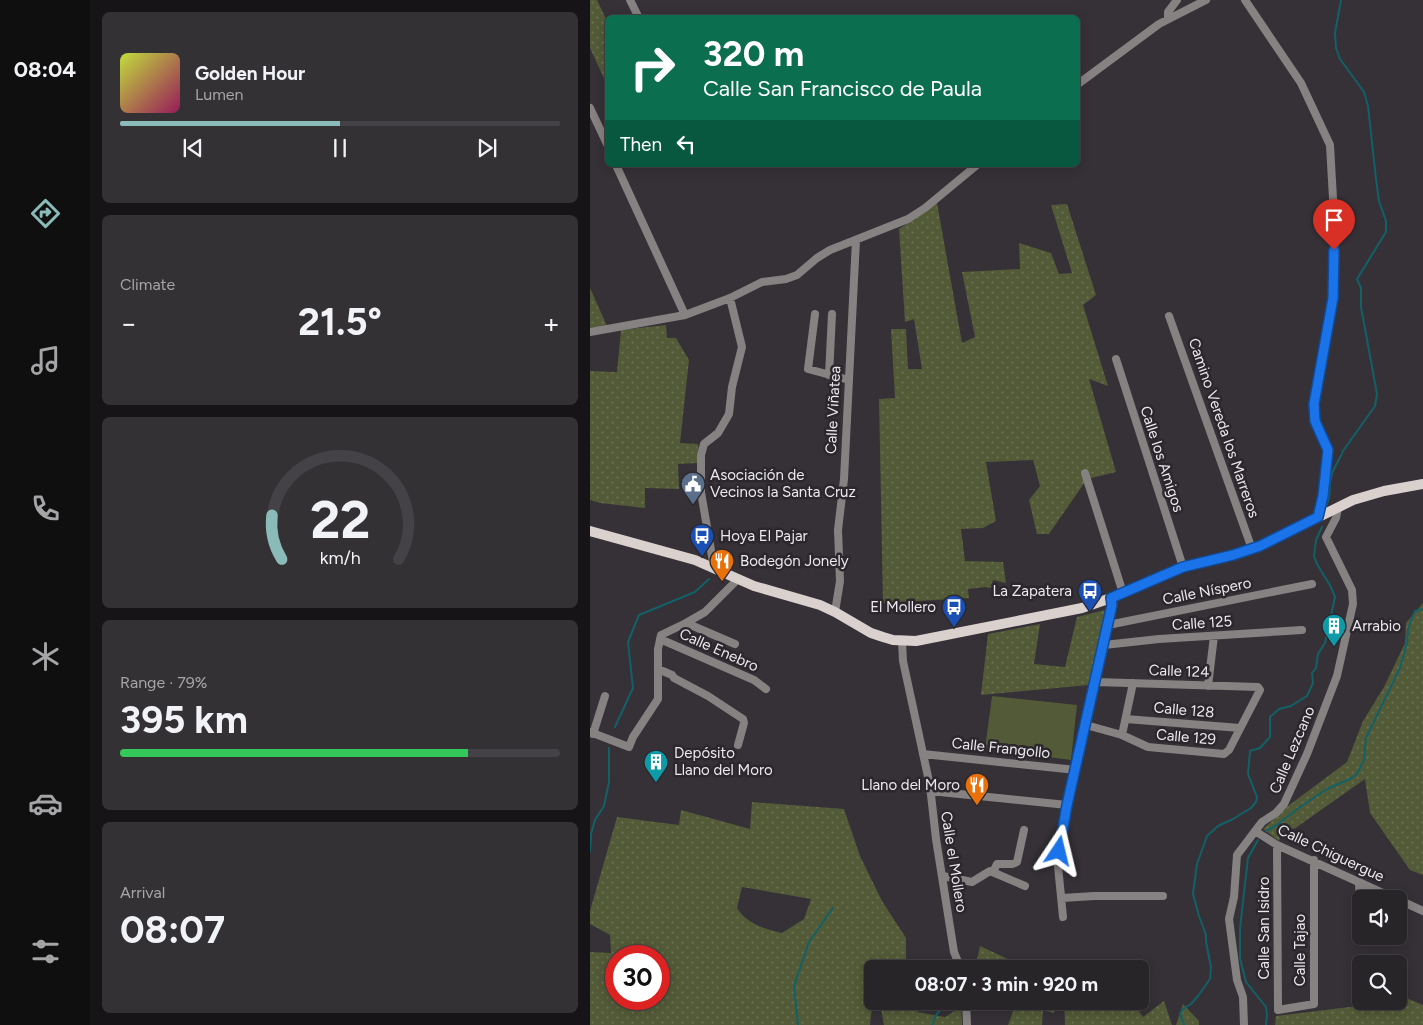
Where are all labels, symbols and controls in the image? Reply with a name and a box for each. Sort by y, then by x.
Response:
text: 320 m [703,33,804,75]
icon: right [620,35,685,100]
text: 08:04 [14,56,76,83]
text: Golden Hour [195,62,305,85]
text: Calle San Francisco de Paula [703,75,982,102]
text: Lumen [195,85,244,104]
icon: left [672,130,700,158]
text: Then [620,133,662,156]
icon: previous [179,134,207,162]
icon: pause [326,134,354,162]
icon: next [473,134,501,162]
icon: directions [28,196,63,231]
pin [1313,199,1355,250]
icon: arrive [1320,206,1348,234]
text: Climate [120,275,175,294]
text: 21.5° [298,299,382,345]
text: − [120,306,137,340]
text: + [543,306,560,340]
street label: Camino Vereda los Marreros [1185,336,1263,520]
icon: music [28,343,63,378]
street label: Calle Viñatea [822,365,844,455]
street label: Calle los Amigos [1136,404,1188,514]
place label: Asociación de Vecinos la Santa Cruz [710,466,856,501]
public building icon: Asociación de Vecinos la Santa Cruz [680,471,706,505]
text: 22 [310,489,370,551]
icon: phone [28,491,63,526]
bus stop icon: Hoya El Pajar [689,523,715,557]
place label: Hoya El Pajar [720,527,808,545]
text: km/h [320,547,360,568]
restaurant icon: Bodegón Jonely [709,548,735,582]
place label: Bodegón Jonely [740,552,849,570]
street label: Calle Níspero [1161,574,1253,608]
bus stop icon: La Zapatera [1077,578,1103,612]
place label: La Zapatera [993,582,1072,600]
bus stop icon: El Mollero [941,594,967,628]
place label: El Mollero [870,598,936,616]
street label: Calle 125 [1171,612,1233,634]
building icon: Arrabio [1321,613,1347,647]
place label: Arrabio [1352,617,1401,635]
street label: Calle Enebro [677,624,762,676]
icon: climate [28,639,63,674]
street label: Calle 124 [1148,661,1210,681]
text: Range · 79% [120,673,207,692]
text: 395 km [120,697,248,743]
street label: Calle 128 [1153,698,1215,722]
street label: Calle Lezcano [1266,703,1319,796]
street label: Calle 129 [1155,725,1217,749]
street label: Calle Frangollo [951,734,1051,762]
place label: Depósito Llano del Moro [674,744,773,779]
building icon: Depósito Llano del Moro [643,749,669,783]
restaurant icon: Llano del Moro [964,772,990,806]
place label: Llano del Moro [861,776,960,794]
icon: car [28,786,63,821]
street label: Calle el Mollero [937,810,971,914]
street label: Calle Chiguergue [1275,820,1387,886]
position arrow [1032,824,1084,876]
street label: Calle San Isidro [1255,876,1273,980]
text: Arrival [120,883,165,902]
map controls [1352,890,1407,1010]
button: sound [1352,890,1407,945]
text: 08:07 [120,907,225,953]
street label: Calle Tajao [1291,914,1309,986]
icon: filters [28,934,63,969]
speed limit sign: 30 [605,945,670,1010]
button: search [1352,955,1407,1010]
text: 08:07 · 3 min · 920 m [915,973,1098,996]

